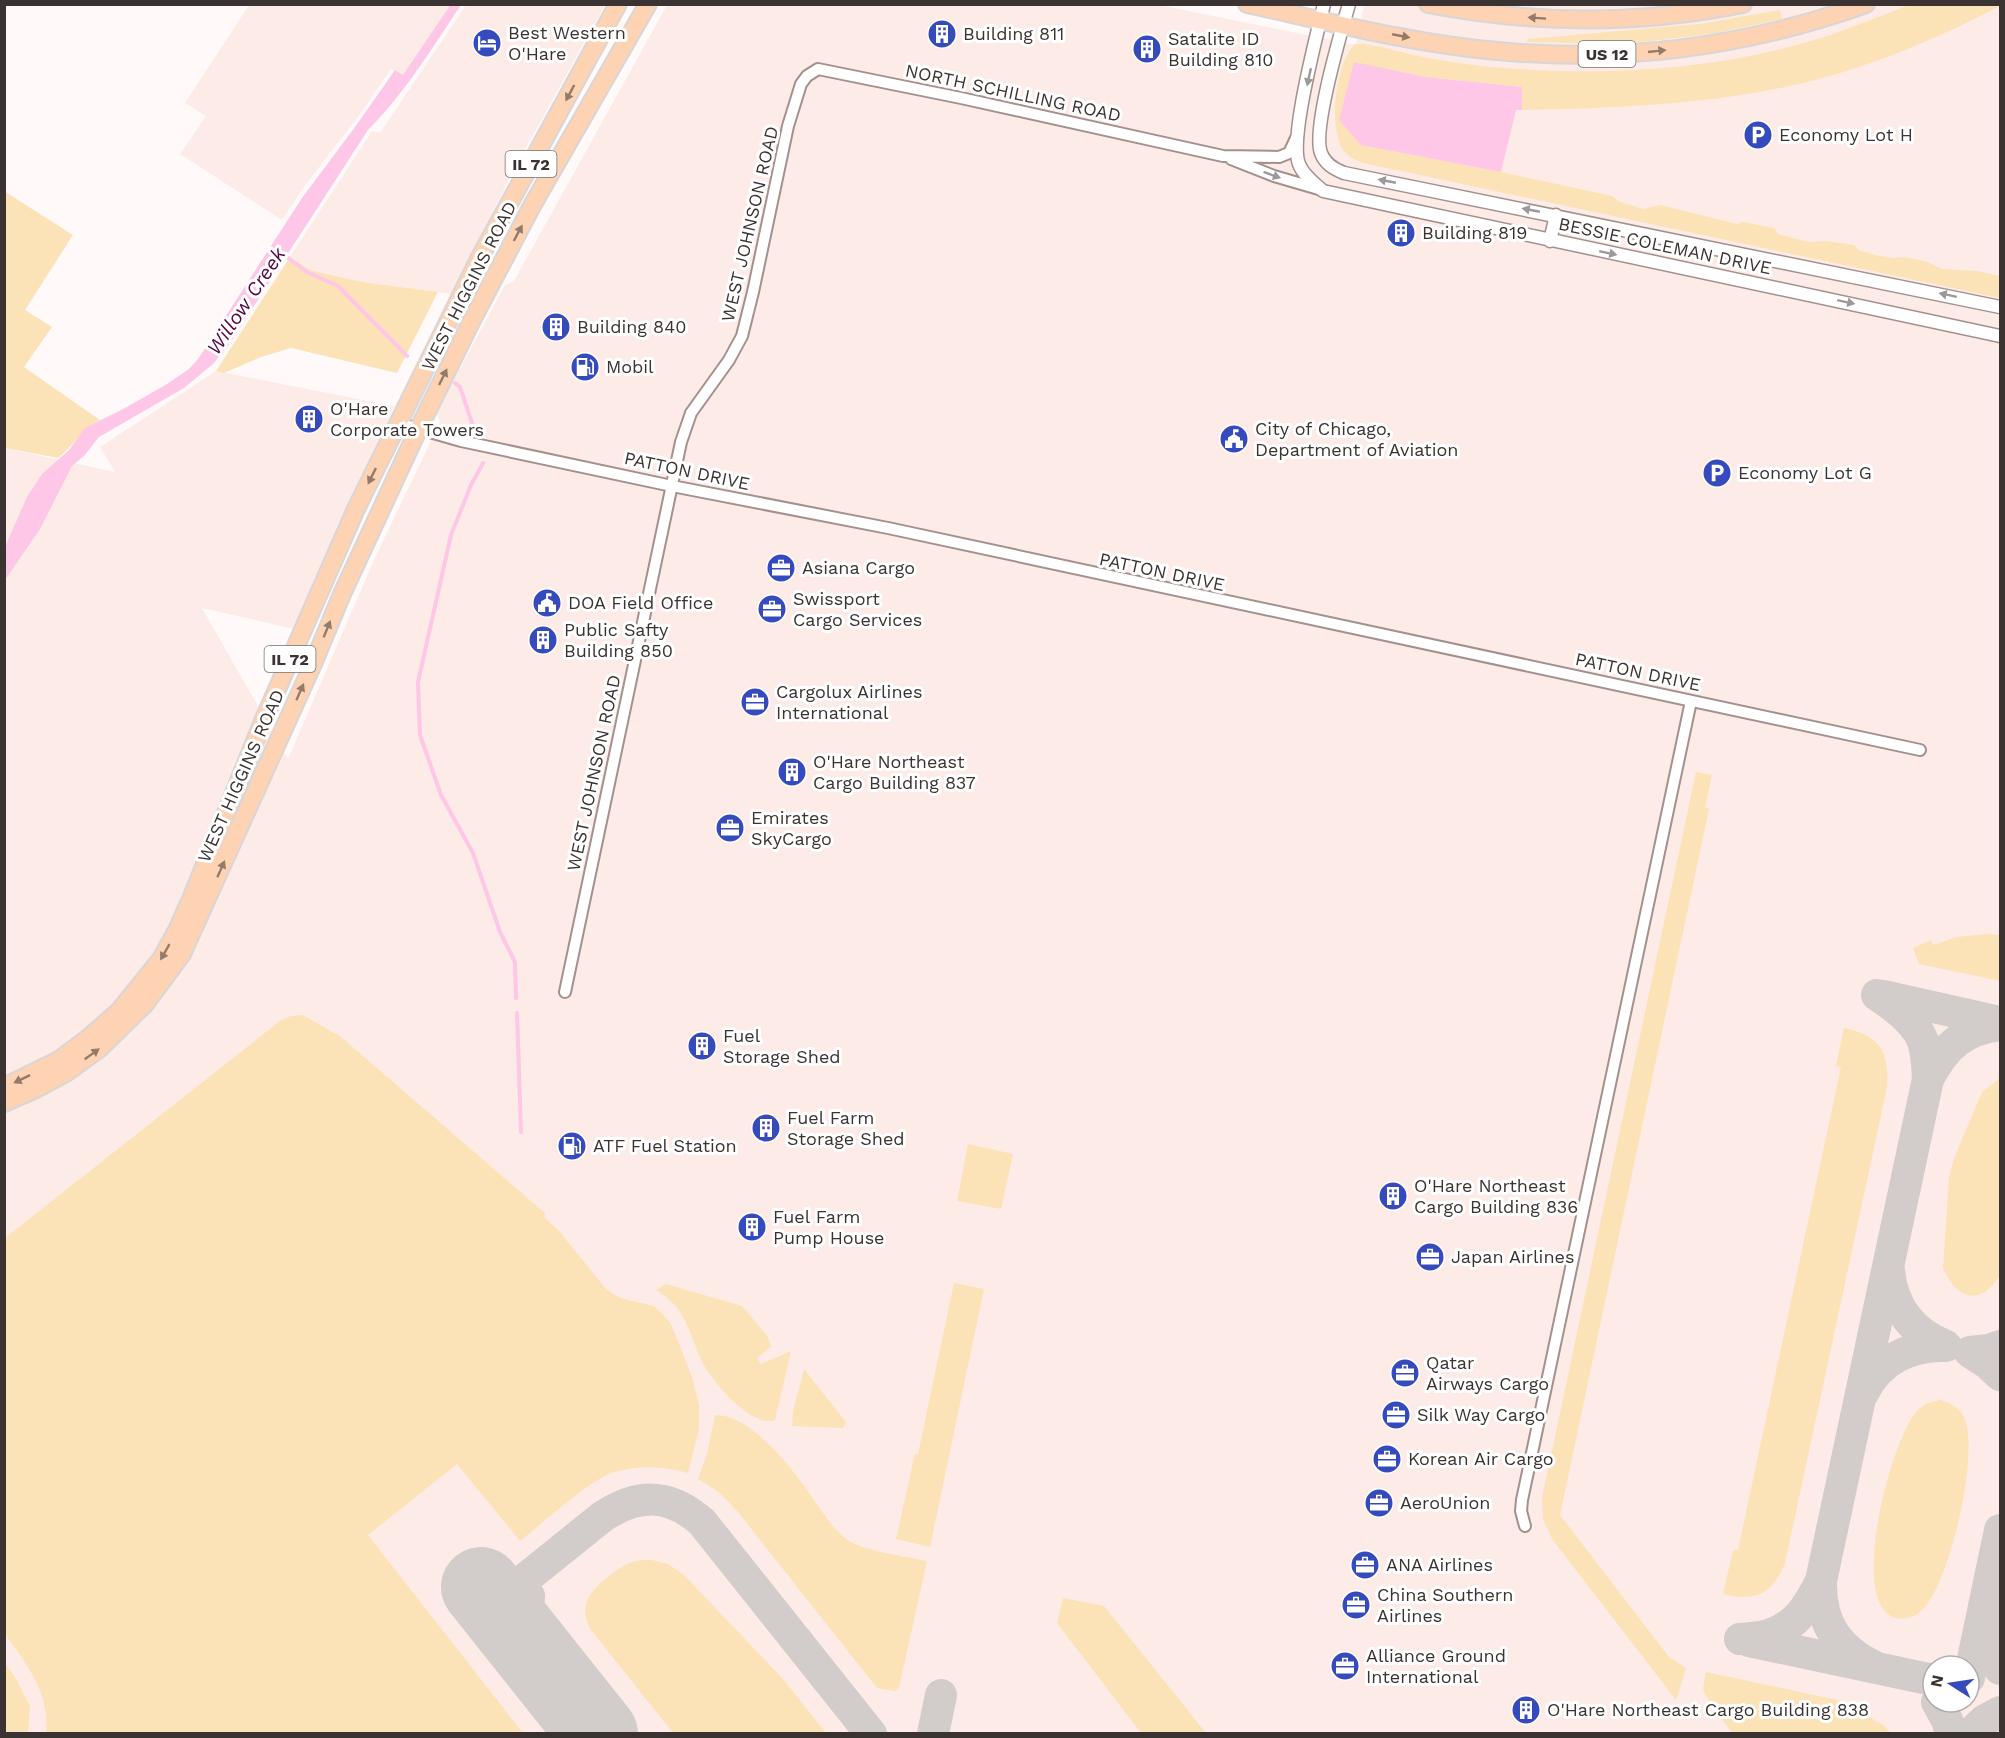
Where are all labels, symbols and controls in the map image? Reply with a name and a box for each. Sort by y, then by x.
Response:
one-way arrow [1528,13,1547,23]
building icon: Building 811 [926,18,958,50]
place label: Best Western O'Hare [508,22,626,64]
place label: Building 811 [963,23,1064,44]
hotel icon: Best Western O'Hare [471,27,503,59]
place label: Satalite ID Building 810 [1168,28,1273,70]
one-way arrow [1392,32,1411,41]
building icon: Satalite ID Building 810 [1131,33,1163,65]
road number: US 12 [1578,41,1636,67]
one-way arrow [1648,46,1667,56]
street label: NORTH SCHILLING ROAD [903,59,1123,126]
one-way arrow [1303,68,1313,86]
one-way arrow [565,85,575,102]
parking icon: Economy Lot H [1742,119,1774,151]
street label: WEST JOHNSON ROAD [717,124,782,324]
place label: Economy Lot H [1779,124,1913,145]
road number: IL 72 [506,151,556,177]
one-way arrow [1263,171,1281,181]
one-way arrow [1377,176,1396,185]
street label: WEST HIGGINS ROAD [417,198,520,374]
one-way arrow [1521,205,1540,214]
street label: BESSIE COLEMAN DRIVE [1557,213,1774,278]
building icon: Building 819 [1385,217,1417,249]
place label: Building 819 [1422,222,1527,243]
one-way arrow [513,225,523,242]
water label: Willow Creek [201,242,291,359]
one-way arrow [1598,248,1617,258]
one-way arrow [1939,290,1957,300]
one-way arrow [1836,298,1855,308]
building icon: Building 840 [540,311,572,343]
place label: Building 840 [577,316,686,337]
fuel station icon: Mobil [569,351,601,383]
place label: Mobil [606,356,654,377]
one-way arrow [439,369,448,386]
place label: O'Hare Corporate Towers [330,398,484,440]
building icon: O'Hare Corporate Towers [293,403,325,435]
place label: City of Chicago, Department of Aviation [1255,418,1458,460]
public building icon: City of Chicago, Department of Aviation [1218,423,1250,455]
street label: PATTON DRIVE [622,447,752,494]
parking icon: Economy Lot G [1701,457,1733,489]
place label: Economy Lot G [1738,462,1872,483]
one-way arrow [368,467,377,484]
street label: PATTON DRIVE [1097,548,1227,595]
office icon: Asiana Cargo [765,552,797,584]
place label: Asiana Cargo [802,557,915,578]
public building icon: DOA Field Office [531,587,563,619]
place label: Swissport Cargo Services [793,588,922,630]
place label: DOA Field Office [568,592,713,613]
office icon: Swissport Cargo Services [756,593,788,625]
place label: Public Safty Building 850 [564,619,673,661]
one-way arrow [323,620,332,638]
building icon: Public Safty Building 850 [527,624,559,656]
road number: IL 72 [264,646,316,672]
street label: PATTON DRIVE [1573,648,1703,695]
street label: WEST JOHNSON ROAD [562,673,625,873]
place label: Cargolux Airlines International [776,681,922,723]
one-way arrow [296,683,305,700]
street label: WEST HIGGINS ROAD [193,686,288,865]
office icon: Cargolux Airlines International [739,686,771,718]
place label: O'Hare Northeast Cargo Building 837 [813,751,976,793]
building icon: O'Hare Northeast Cargo Building 837 [776,756,808,788]
place label: Emirates SkyCargo [751,807,832,849]
office icon: Emirates SkyCargo [714,812,746,844]
one-way arrow [216,861,225,878]
one-way arrow [160,944,170,961]
place label: Fuel Storage Shed [723,1025,841,1067]
building icon: Fuel Storage Shed [686,1030,718,1062]
one-way arrow [84,1049,100,1060]
one-way arrow [13,1075,30,1084]
place label: Fuel Farm Storage Shed [787,1107,905,1149]
building icon: Fuel Farm Storage Shed [750,1112,782,1144]
fuel station icon: ATF Fuel Station [556,1130,588,1162]
place label: ATF Fuel Station [593,1135,737,1156]
place label: O'Hare Northeast Cargo Building 836 [1414,1175,1578,1217]
building icon: O'Hare Northeast Cargo Building 836 [1377,1180,1409,1212]
place label: Fuel Farm Pump House [773,1206,885,1248]
building icon: Fuel Farm Pump House [736,1211,768,1243]
office icon: Japan Airlines [1414,1241,1446,1273]
place label: Japan Airlines [1451,1246,1574,1267]
place label: Qatar Airways Cargo [1426,1352,1549,1394]
office icon: Qatar Airways Cargo [1389,1357,1421,1389]
office icon: Silk Way Cargo [1380,1399,1412,1431]
place label: Silk Way Cargo [1417,1404,1545,1425]
office icon: Korean Air Cargo [1371,1443,1403,1475]
place label: Korean Air Cargo [1408,1448,1554,1469]
office icon: AeroUnion [1363,1487,1395,1519]
place label: AeroUnion [1400,1492,1490,1513]
office icon: ANA Airlines [1349,1549,1381,1581]
place label: ANA Airlines [1386,1554,1493,1575]
place label: China Southern Airlines [1377,1584,1513,1626]
office icon: China Southern Airlines [1340,1589,1372,1621]
place label: Alliance Ground International [1366,1645,1506,1687]
office icon: Alliance Ground International [1329,1650,1361,1682]
north arrow [1921,1654,1981,1714]
text: N [1926,1673,1947,1689]
building icon: O'Hare Northeast Cargo Building 838 [1510,1694,1542,1726]
place label: O'Hare Northeast Cargo Building 838 [1547,1699,1869,1720]

